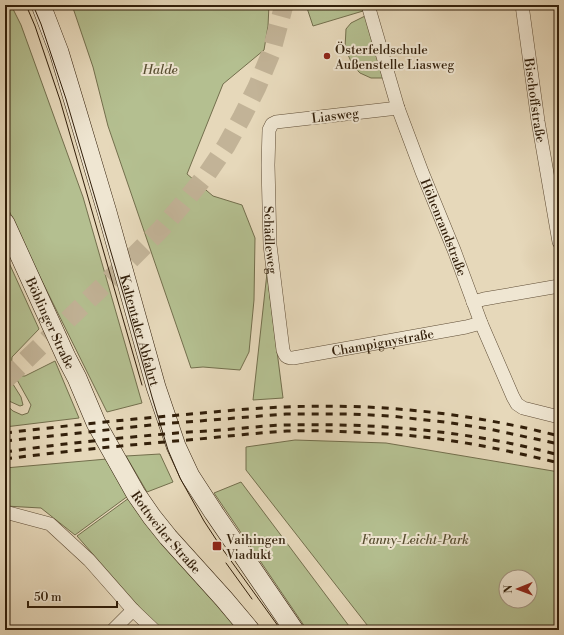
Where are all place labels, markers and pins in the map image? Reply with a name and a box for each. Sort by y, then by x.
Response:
place label: Österfeldschule Außenstelle Liasweg [334,41,454,73]
marker: Österfeldschule Außenstelle Liasweg [322,51,332,61]
place label: Vaihingen Viadukt [225,532,286,563]
marker: Vaihingen Viadukt [211,540,223,552]

